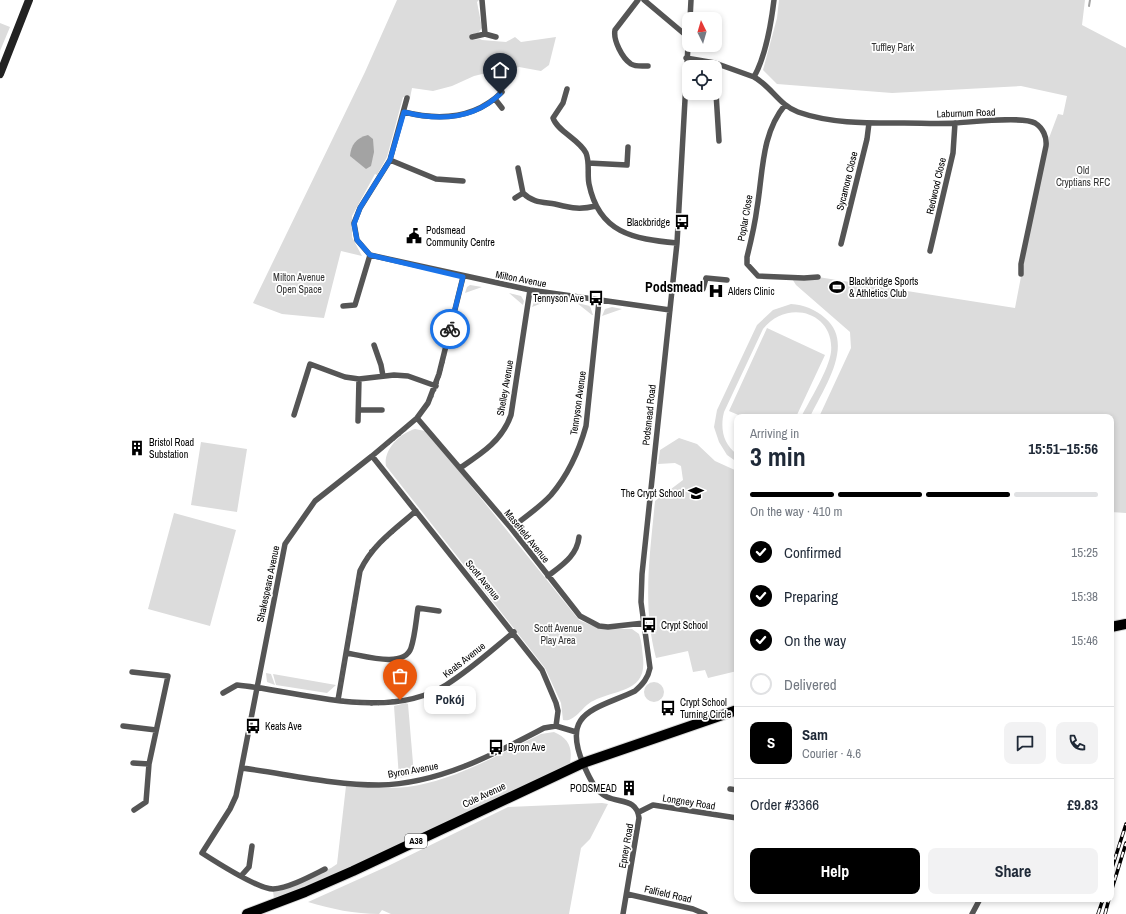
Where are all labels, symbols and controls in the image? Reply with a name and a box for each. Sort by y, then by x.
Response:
north arrow [682,12,722,52]
map controls [682,12,722,100]
park label: Tuffley Park [872,41,915,54]
pin [483,53,517,94]
icon: home [489,59,511,81]
button: locate [682,60,722,100]
street label: Laburnum Road [936,105,996,121]
street label: Sycamore Close [833,150,861,212]
street label: Redwood Close [923,156,949,216]
park label: Old Cryptians RFC [1056,164,1110,189]
street label: Poplar Close [735,193,756,242]
bus stop icon: Blackbridge [673,213,691,231]
place label: Blackbridge [627,216,670,229]
place label: Podsmead Community Centre [426,224,495,249]
public building icon: Podsmead Community Centre [405,227,423,245]
street label: Milton Avenue [494,268,548,290]
park label: Milton Avenue Open Space [273,271,325,296]
place label: Blackbridge Sports & Athletics Club [849,275,918,300]
district label: Podsmead [645,278,703,296]
sports icon: Blackbridge Sports & Athletics Club [828,278,846,296]
hospital icon: Alders Clinic [707,282,725,300]
place label: Alders Clinic [727,285,774,298]
bus stop icon: Tennyson Ave [587,289,605,307]
place label: Tennyson Ave [533,292,584,305]
courier [430,309,470,349]
icon: bike [439,318,461,340]
street label: Shelley Avenue [494,359,516,417]
street label: Tennyson Avenue [567,370,589,436]
street label: Podsmead Road [639,384,659,446]
text: Arriving in [750,425,799,442]
place label: Bristol Road Substation [149,436,194,461]
text: 15:51–15:56 [1028,438,1098,459]
building icon: Bristol Road Substation [128,439,146,457]
text: 3 min [750,439,806,474]
school or university icon: The Crypt School [687,484,705,502]
place label: The Crypt School [621,487,684,500]
text: On the way · 410 m [750,503,842,520]
street label: Masefield Avenue [501,507,553,566]
icon: check [750,541,772,563]
text: Confirmed [784,542,841,563]
street label: Shakespeare Avenue [254,544,283,623]
text: 15:25 [1071,544,1098,561]
street label: Scott Avenue [463,557,503,603]
icon: check [750,585,772,607]
text: Preparing [784,586,838,607]
text: 15:38 [1071,588,1098,605]
bus stop icon: Crypt School [640,616,658,634]
place label: Crypt School [661,619,708,632]
park label: Scott Avenue Play Area [534,622,583,647]
icon: check [750,629,772,651]
text: On the way [784,630,846,651]
text: 15:46 [1071,632,1098,649]
street label: Keats Avenue [440,639,488,681]
pin [383,659,417,700]
icon: bag [389,665,411,687]
text: Delivered [784,674,837,695]
callout: Pokój [424,686,476,714]
text: Pokój [435,691,465,708]
place label: Crypt School Turning Circle [680,696,732,721]
bus stop icon: Crypt School Turning Circle [659,699,677,717]
bus stop icon: Keats Ave [244,717,262,735]
place label: Keats Ave [265,720,302,733]
button: chat [1004,722,1046,764]
button: phone [1056,722,1098,764]
text: Sam [802,724,828,745]
text: S [767,732,775,753]
bus stop icon: Byron Ave [487,738,505,756]
place label: Byron Ave [508,741,546,754]
text: Courier · 4.6 [802,745,861,762]
street label: Byron Avenue [387,759,440,781]
street label: Cole Avenue [460,779,508,811]
building icon: PODSMEAD [620,779,638,797]
place label: PODSMEAD [570,782,617,795]
street label: Longney Road [662,791,716,813]
text: Order #3366 [750,794,819,815]
text: £9.83 [1067,794,1098,815]
street label: Epney Road [616,823,636,869]
road number: A38 [405,834,427,848]
button: Help [750,848,920,894]
button: Share [928,848,1098,894]
street label: Falfield Road [643,882,693,906]

